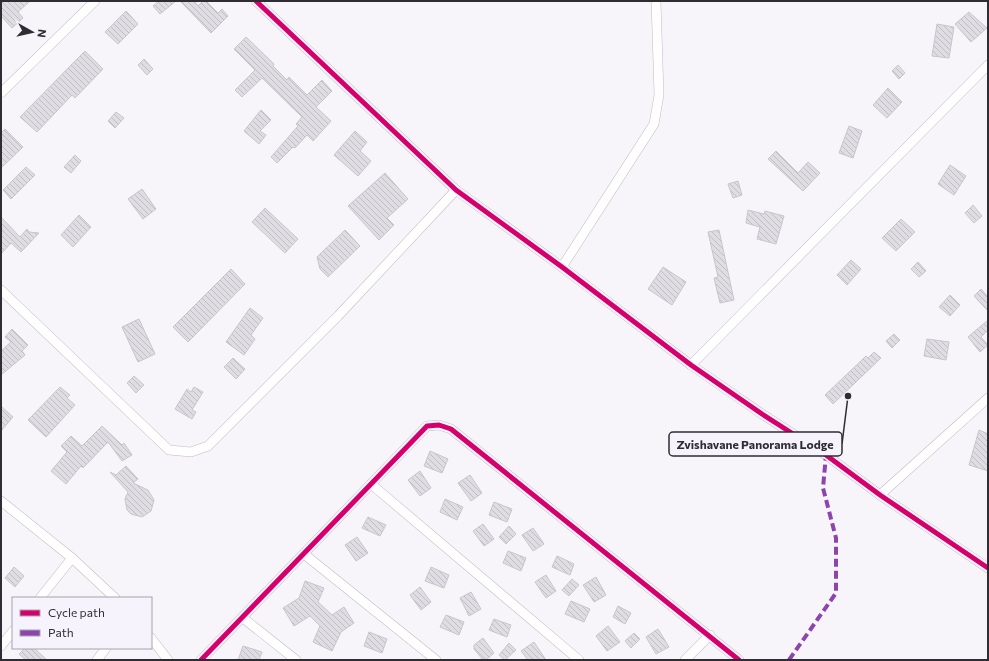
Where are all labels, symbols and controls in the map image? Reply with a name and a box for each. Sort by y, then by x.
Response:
north arrow [12,12,52,52]
text: N [35,28,49,38]
callout: Zvishavane Panorama Lodge [669,432,842,456]
text: Zvishavane Panorama Lodge [676,437,834,451]
legend [12,597,152,649]
text: Cycle path [48,605,105,619]
text: Path [48,625,74,639]

